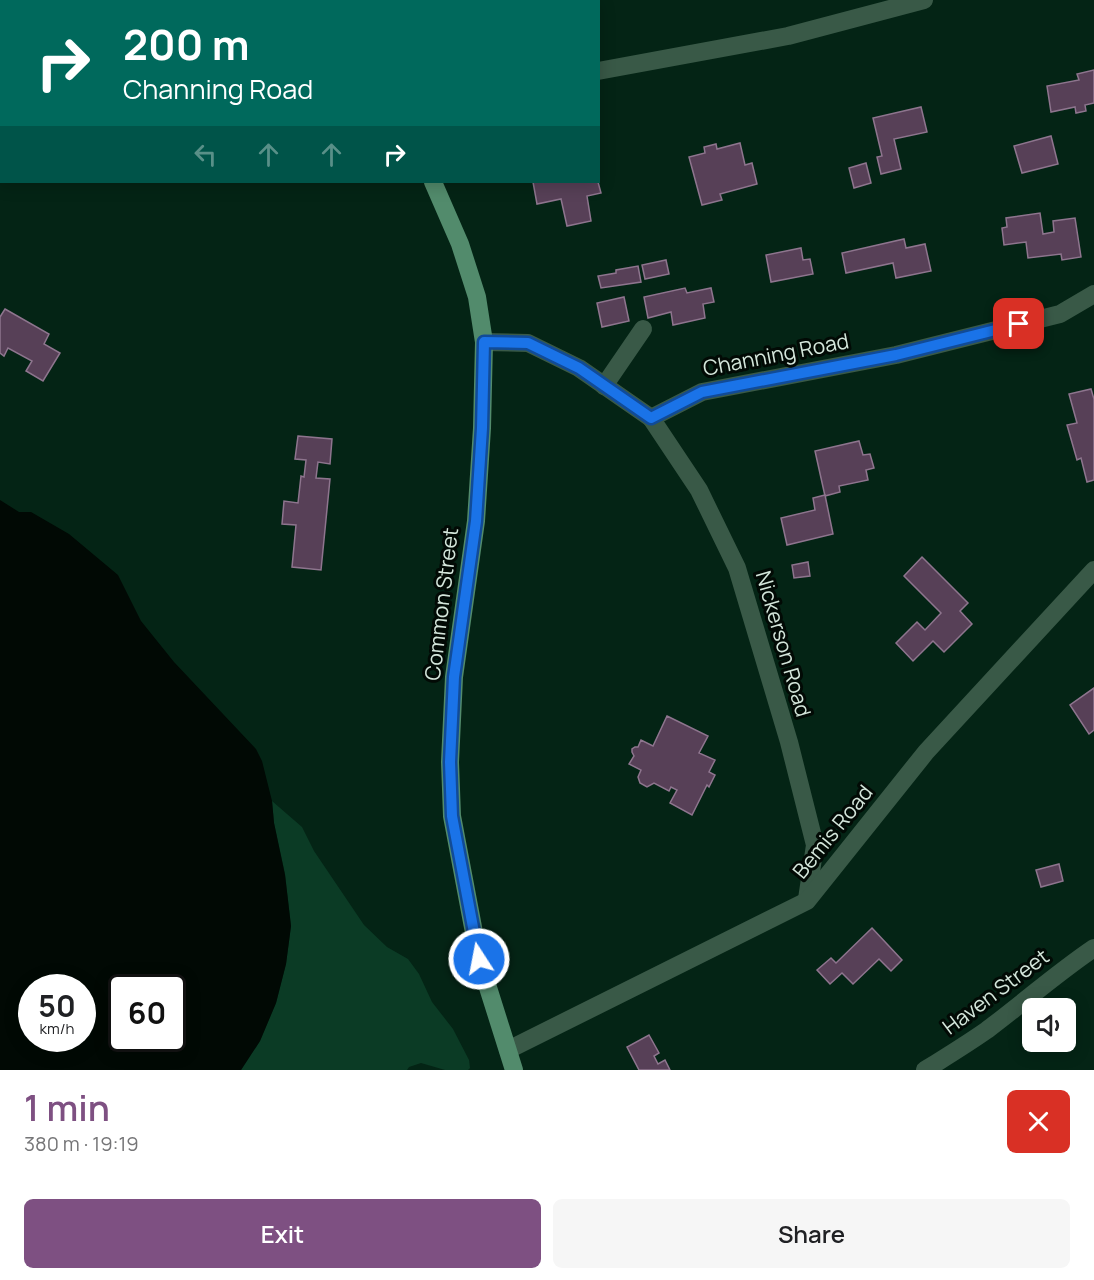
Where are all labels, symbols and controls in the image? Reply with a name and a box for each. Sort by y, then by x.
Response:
text: 200 m [123,15,249,73]
icon: right [24,24,102,102]
text: Channing Road [123,70,313,107]
icon: left [189,138,222,171]
icon: ahead [252,138,285,171]
icon: ahead [315,138,348,171]
icon: right [378,138,411,171]
pin [993,298,1044,349]
icon: arrive [1002,307,1035,340]
street label: Channing Road [701,326,851,382]
street label: Common Street [418,526,464,682]
street label: Nickerson Road [750,568,818,720]
street label: Bemis Road [786,779,879,884]
position arrow [447,927,511,991]
street label: Haven Street [937,942,1054,1040]
speed limit sign: 60 [108,974,186,1052]
text: 50 [38,985,76,1026]
map controls [1022,998,1076,1052]
button: sound [1022,998,1076,1052]
text: km/h [40,1018,74,1039]
text: 1 min [24,1083,110,1132]
button: close [1007,1090,1070,1153]
text: 380 m · 19:19 [24,1130,139,1157]
button: Exit [24,1199,541,1268]
button: Share [553,1199,1070,1268]

